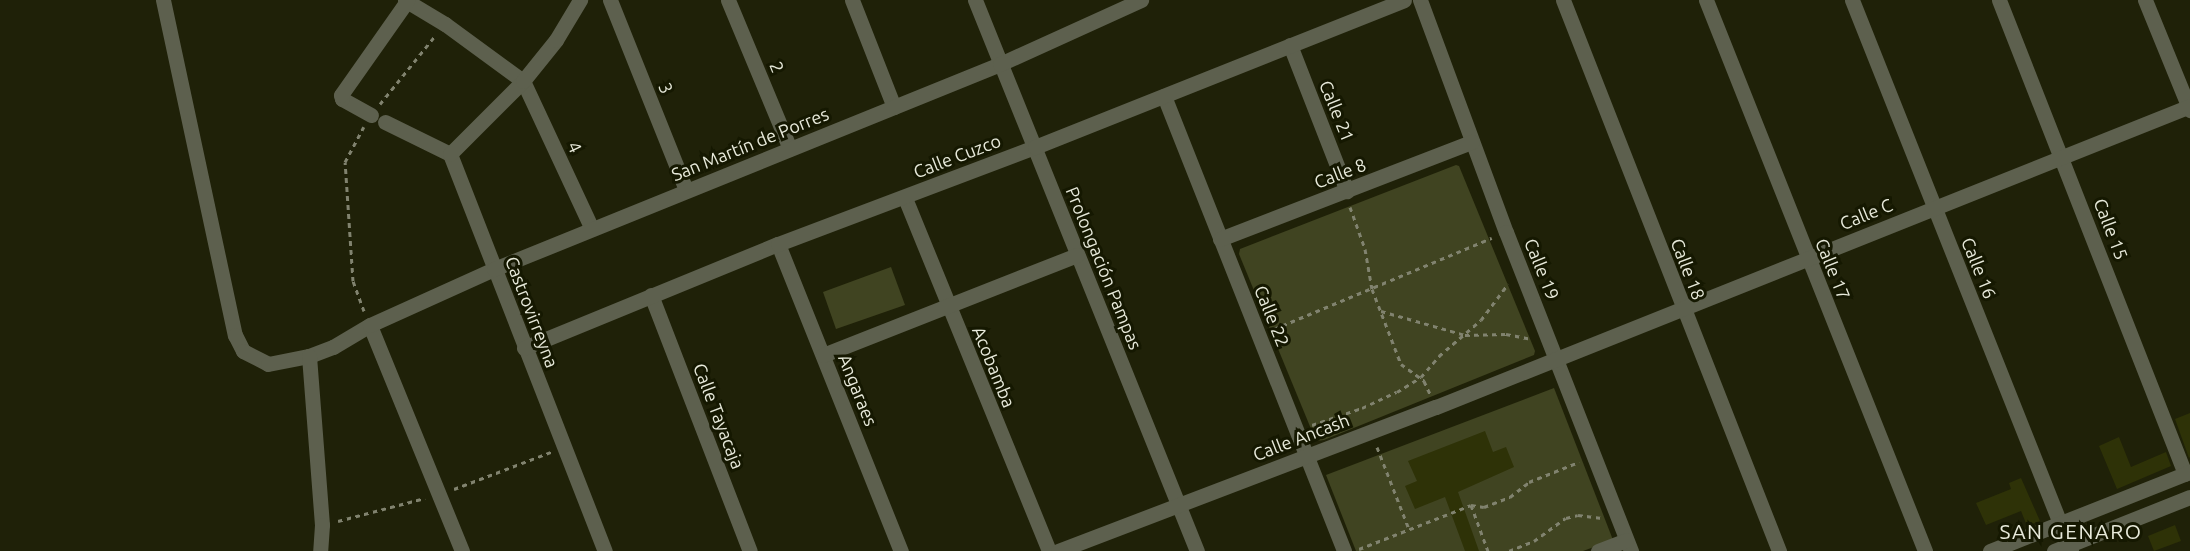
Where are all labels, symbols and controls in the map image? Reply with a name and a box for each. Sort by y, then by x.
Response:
street label: 2 [765,58,789,76]
street label: Calle 21 [1315,77,1359,145]
street label: 3 [654,79,678,97]
street label: San Martín de Porres [668,103,832,185]
street label: Calle Cuzco [910,129,1004,183]
street label: 4 [563,138,587,156]
street label: Calle 8 [1311,153,1369,193]
street label: Prolongación Pampas [1061,183,1147,353]
street label: Calle C [1837,194,1895,234]
street label: Calle 15 [2089,195,2133,263]
street label: Calle 16 [1957,234,2001,302]
street label: Calle 19 [1520,235,1564,303]
street label: Calle 18 [1666,235,1710,303]
street label: Calle 17 [1811,235,1855,303]
street label: Castrovirreyna [501,253,563,371]
street label: Calle 22 [1250,282,1294,350]
street label: Acobamba [968,323,1020,411]
street label: Angaraes [834,351,882,429]
street label: Calle Tayacaja [689,360,749,472]
street label: Calle Ancash [1250,409,1352,465]
district label: SAN GENARO [1999,518,2143,544]

